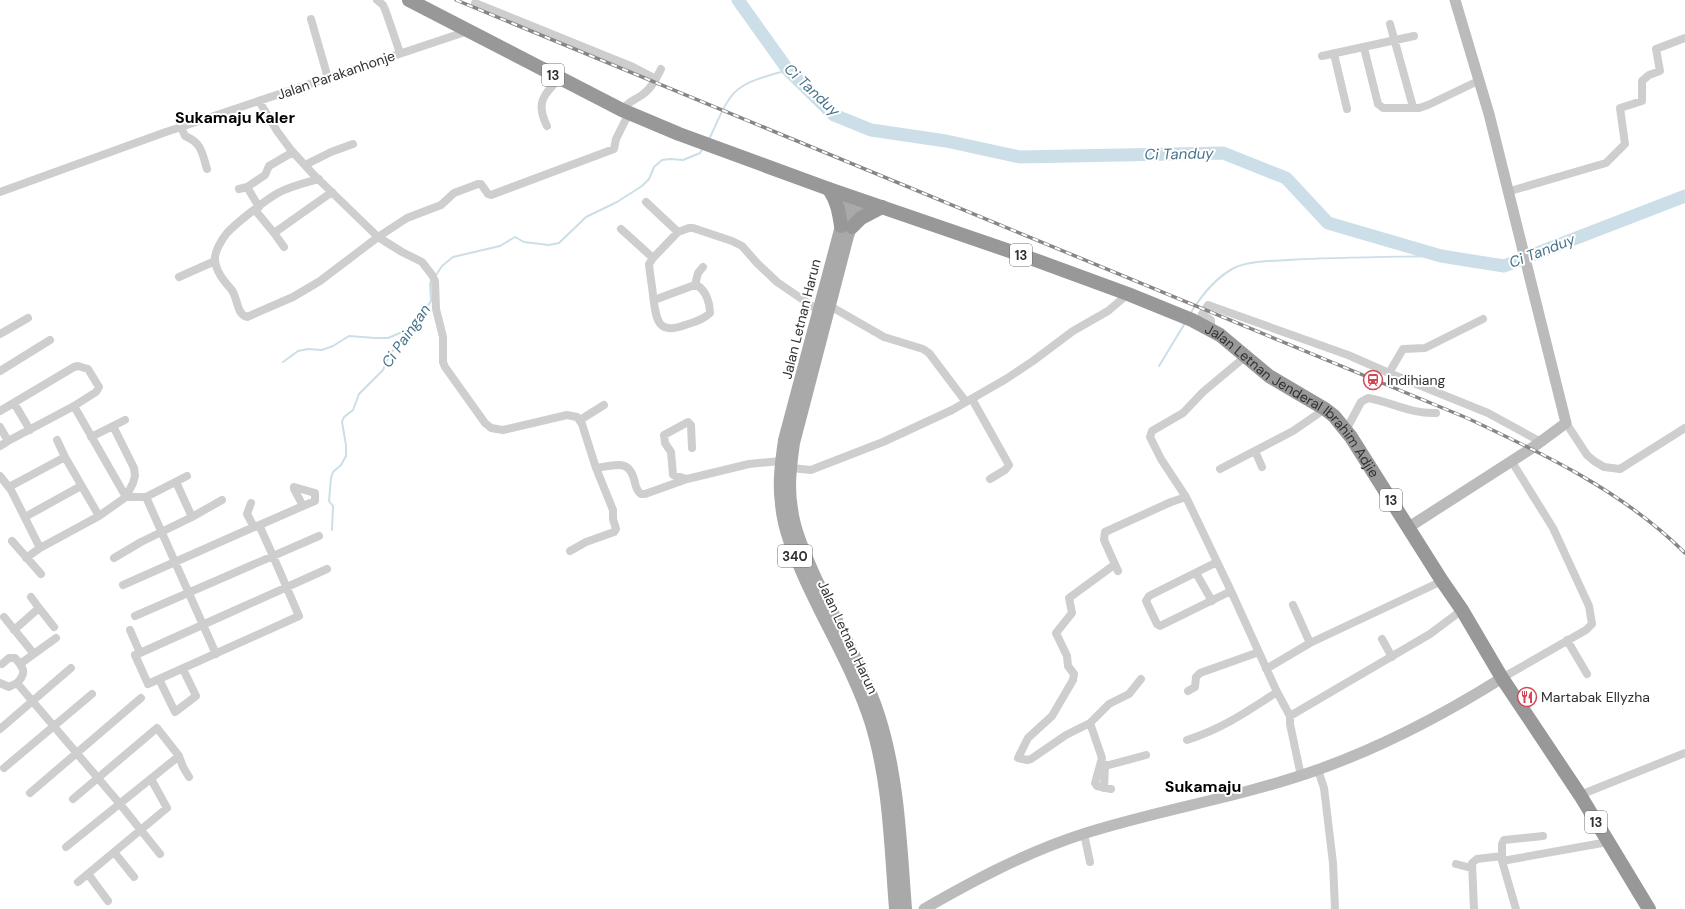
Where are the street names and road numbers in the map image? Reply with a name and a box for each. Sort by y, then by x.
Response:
street label: Jalan Parakanhonje [275,46,397,104]
road number: 13 [542,64,564,86]
road number: 13 [1010,244,1032,266]
street label: Jalan Letnan Harun [777,257,825,381]
street label: Jalan Letnan Jenderal Ibrahim Adjie [1202,320,1383,481]
road number: 13 [1380,489,1402,511]
road number: 340 [778,545,812,567]
street label: Jalan Letnan Harun [814,577,882,697]
road number: 13 [1585,811,1607,833]

